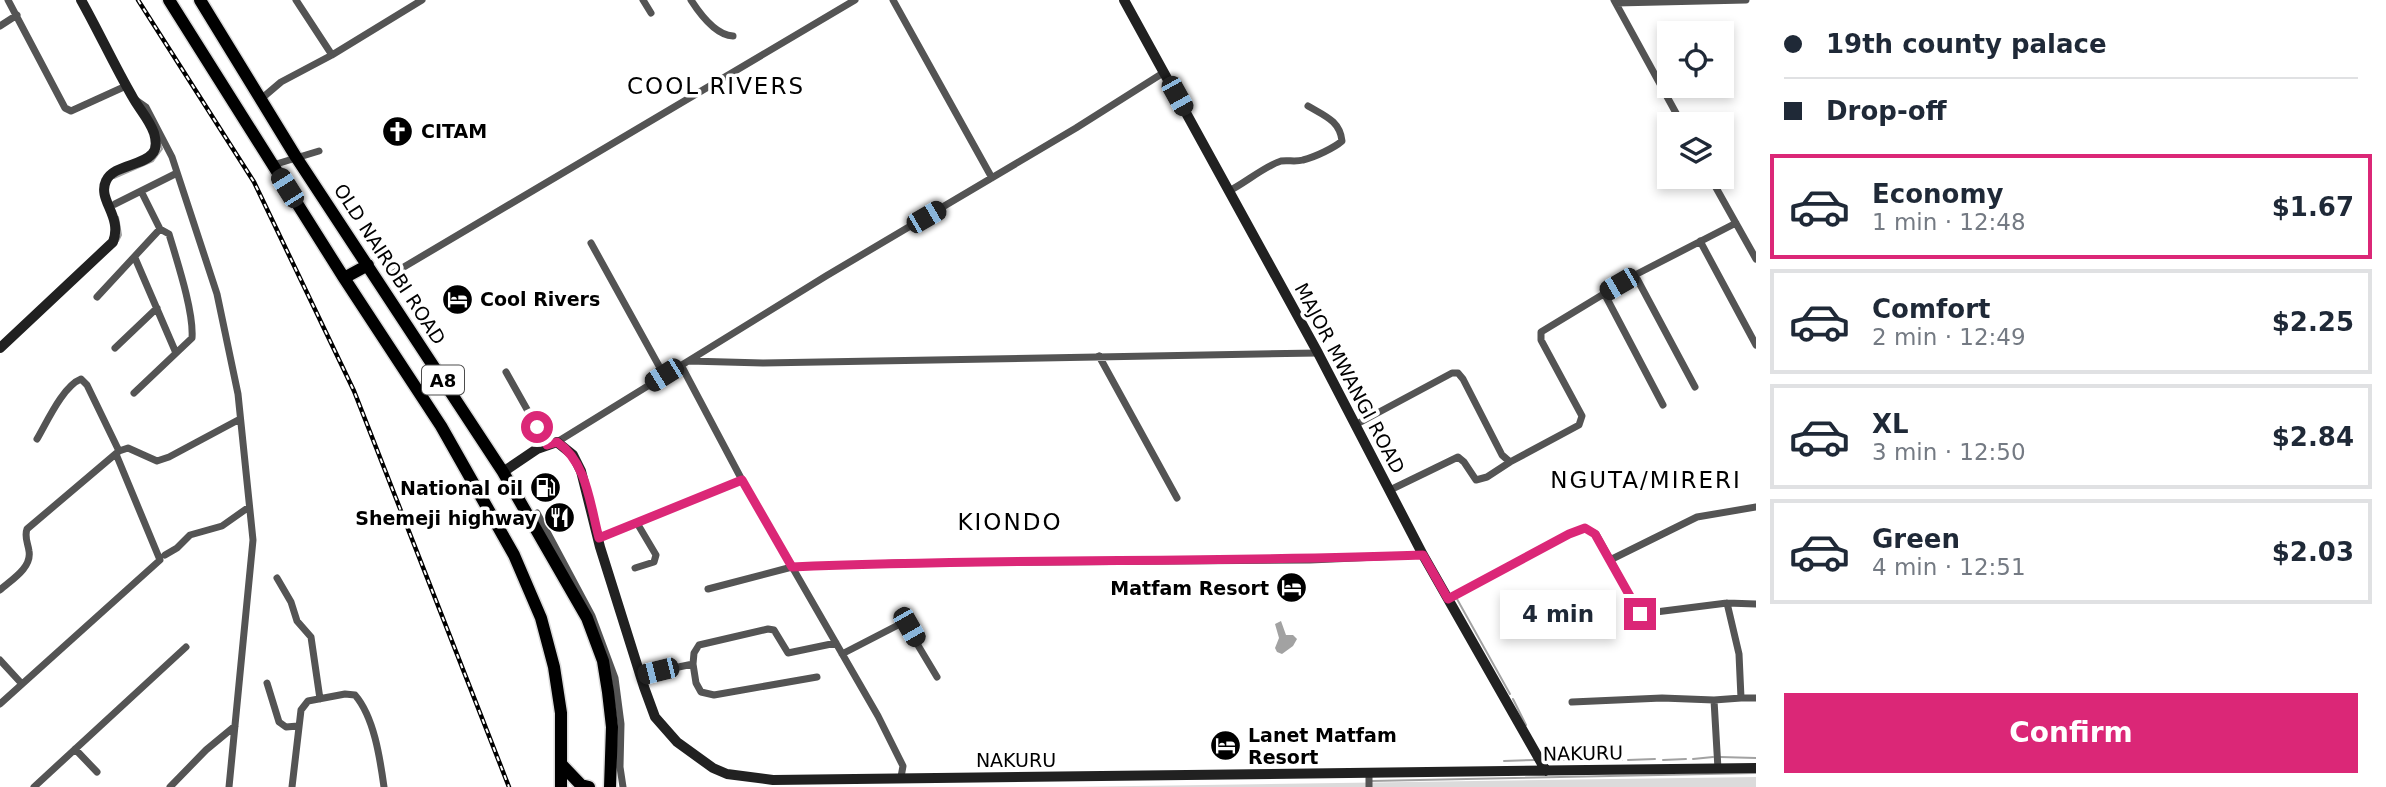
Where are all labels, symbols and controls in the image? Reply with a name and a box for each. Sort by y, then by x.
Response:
map controls [1657,21,1734,189]
button: locate [1657,21,1734,98]
text: 19th county palace [1826,29,2107,59]
district label: COOL RIVERS [627,73,805,99]
car [1158,73,1197,119]
text: Drop-off [1826,96,1947,126]
button: layers [1657,112,1734,189]
church icon: CITAM [381,114,415,148]
place label: CITAM [421,120,487,142]
car [267,165,308,211]
icon: car [1788,175,1851,238]
street label: OLD NAIROBI ROAD [330,179,450,349]
text: Economy [1872,179,2003,209]
text: $1.67 [2272,192,2354,222]
car [903,197,950,237]
text: 1 min · 12:48 [1872,209,2026,235]
car [1596,264,1643,304]
street label: MAJOR MWANGI ROAD [1290,279,1410,477]
hotel icon: Cool Rivers [440,282,474,316]
place label: Cool Rivers [480,288,600,310]
icon: car [1788,290,1851,353]
text: Comfort [1872,294,1990,324]
text: $2.25 [2272,307,2354,337]
text: 2 min · 12:49 [1872,324,2026,350]
car [641,355,688,395]
road number: A8 [422,366,464,394]
icon: car [1788,405,1851,468]
text: XL [1872,409,1909,439]
route start [521,411,553,443]
text: $2.84 [2272,422,2354,452]
text: 3 min · 12:50 [1872,439,2026,465]
district label: NGUTA/MIRERI [1550,467,1742,493]
fuel station icon: National oil [529,471,563,505]
place label: National oil [400,477,523,499]
restaurant icon: Shemeji highway [543,501,577,535]
place label: Shemeji highway [355,507,538,529]
district label: KIONDO [958,509,1063,535]
icon: car [1788,520,1851,583]
text: Green [1872,524,1960,554]
text: $2.03 [2272,537,2354,567]
text: 4 min · 12:51 [1872,554,2026,580]
hotel icon: Matfam Resort [1275,571,1309,605]
place label: Matfam Resort [1110,577,1269,599]
callout: 4 min [1500,590,1616,638]
route end [1624,598,1656,630]
text: 4 min [1522,601,1594,627]
car [890,604,929,650]
car [636,656,681,686]
button: Confirm [1784,693,2358,773]
place label: Lanet Matfam Resort [1248,724,1397,768]
hotel icon: Lanet Matfam Resort [1208,729,1242,763]
street label: NAKURU [1543,741,1623,765]
street label: NAKURU [976,749,1056,771]

